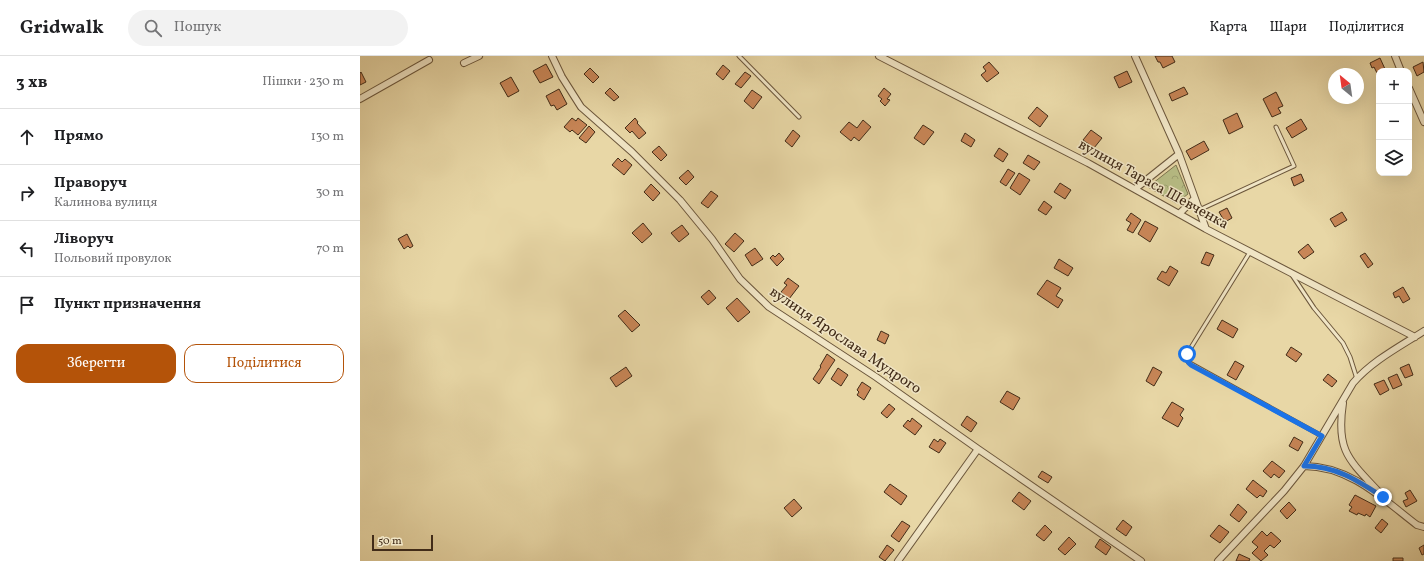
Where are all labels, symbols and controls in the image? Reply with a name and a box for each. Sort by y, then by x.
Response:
search box [128,10,408,46]
text: Gridwalk [20,15,104,41]
icon: search [142,17,164,39]
text: Пошук [174,17,221,38]
text: Карта [1210,18,1248,37]
text: Шари [1270,18,1307,37]
text: Поділитися [1329,18,1404,37]
north arrow [1328,68,1364,104]
map controls [1376,68,1412,176]
button: + [1376,68,1412,104]
text: 3 хв [16,71,47,94]
text: Пішки · 230 m [262,73,344,91]
button: − [1376,104,1412,140]
icon: ahead [16,126,38,148]
text: Прямо [54,126,103,147]
text: 130 m [311,128,344,146]
street label: вулиця Тараса Шевченка [1074,135,1232,235]
button: layers [1376,140,1412,176]
text: Праворуч [54,173,127,194]
icon: right [16,182,38,204]
text: 30 m [316,184,344,202]
text: Калинова вулиця [54,194,157,212]
text: Ліворуч [54,229,114,250]
icon: left [16,238,38,260]
text: 70 m [316,240,344,258]
text: Польовий провулок [54,250,172,268]
street label: вулиця Ярослава Мудрого [765,282,925,400]
icon: arrive [16,294,38,316]
text: Пункт призначення [54,294,201,315]
button: Зберегти [16,344,176,383]
button: Поділитися [184,344,344,383]
route start [1178,345,1196,363]
route end [1374,488,1392,506]
scale bar [372,533,433,552]
text: 50 m [378,534,402,549]

